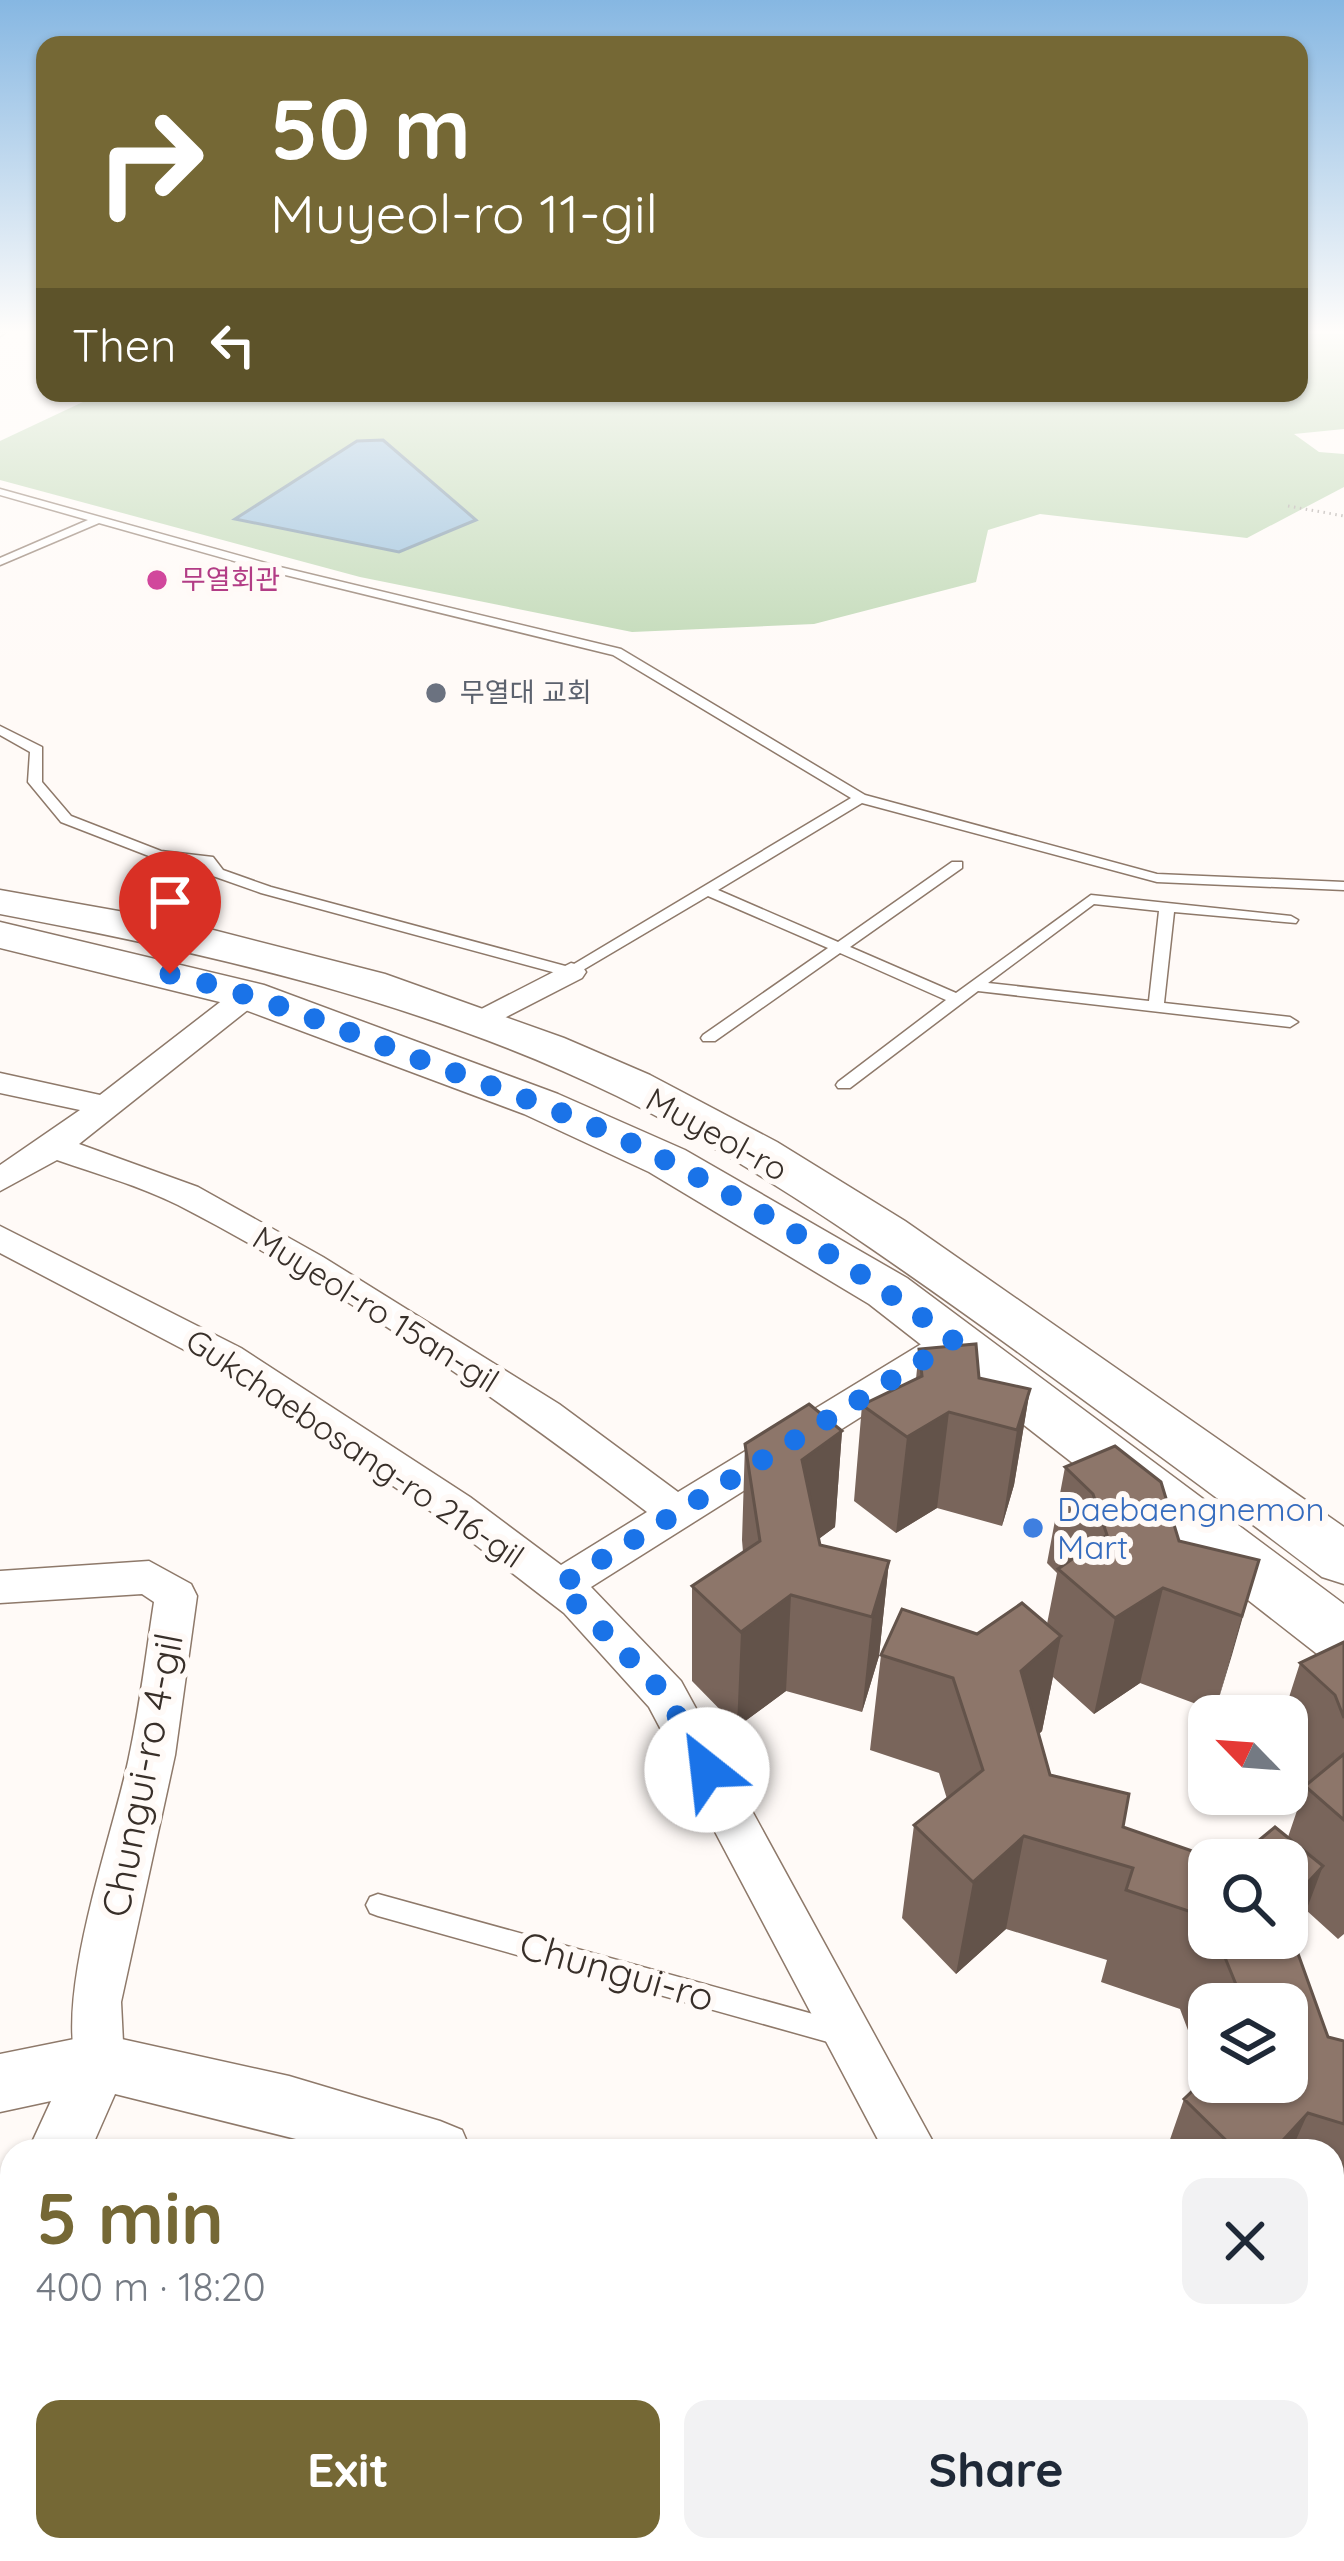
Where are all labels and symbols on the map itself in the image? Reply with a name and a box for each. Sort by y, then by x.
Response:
place label: 무열회관 [181,562,280,596]
marker: 무열회관 [144,567,170,593]
place label: 무열대 교회 [460,675,592,709]
marker: 무열대 교회 [423,680,449,706]
pin [119,851,221,974]
street label: Muyeol-ro [639,1078,795,1189]
street label: Muyeol-ro 15an-gil [246,1216,507,1401]
street label: Gukchaebosang-ro 216-gil [179,1319,532,1576]
place label: Daebaengnemon Mart [1057,1488,1325,1567]
marker: Daebaengnemon Mart [1020,1515,1046,1541]
street label: Chungui-ro 4-gil [90,1629,193,1921]
north arrow [1188,1695,1308,1815]
position arrow [644,1707,770,1833]
street label: Chungui-ro [514,1919,720,2022]

